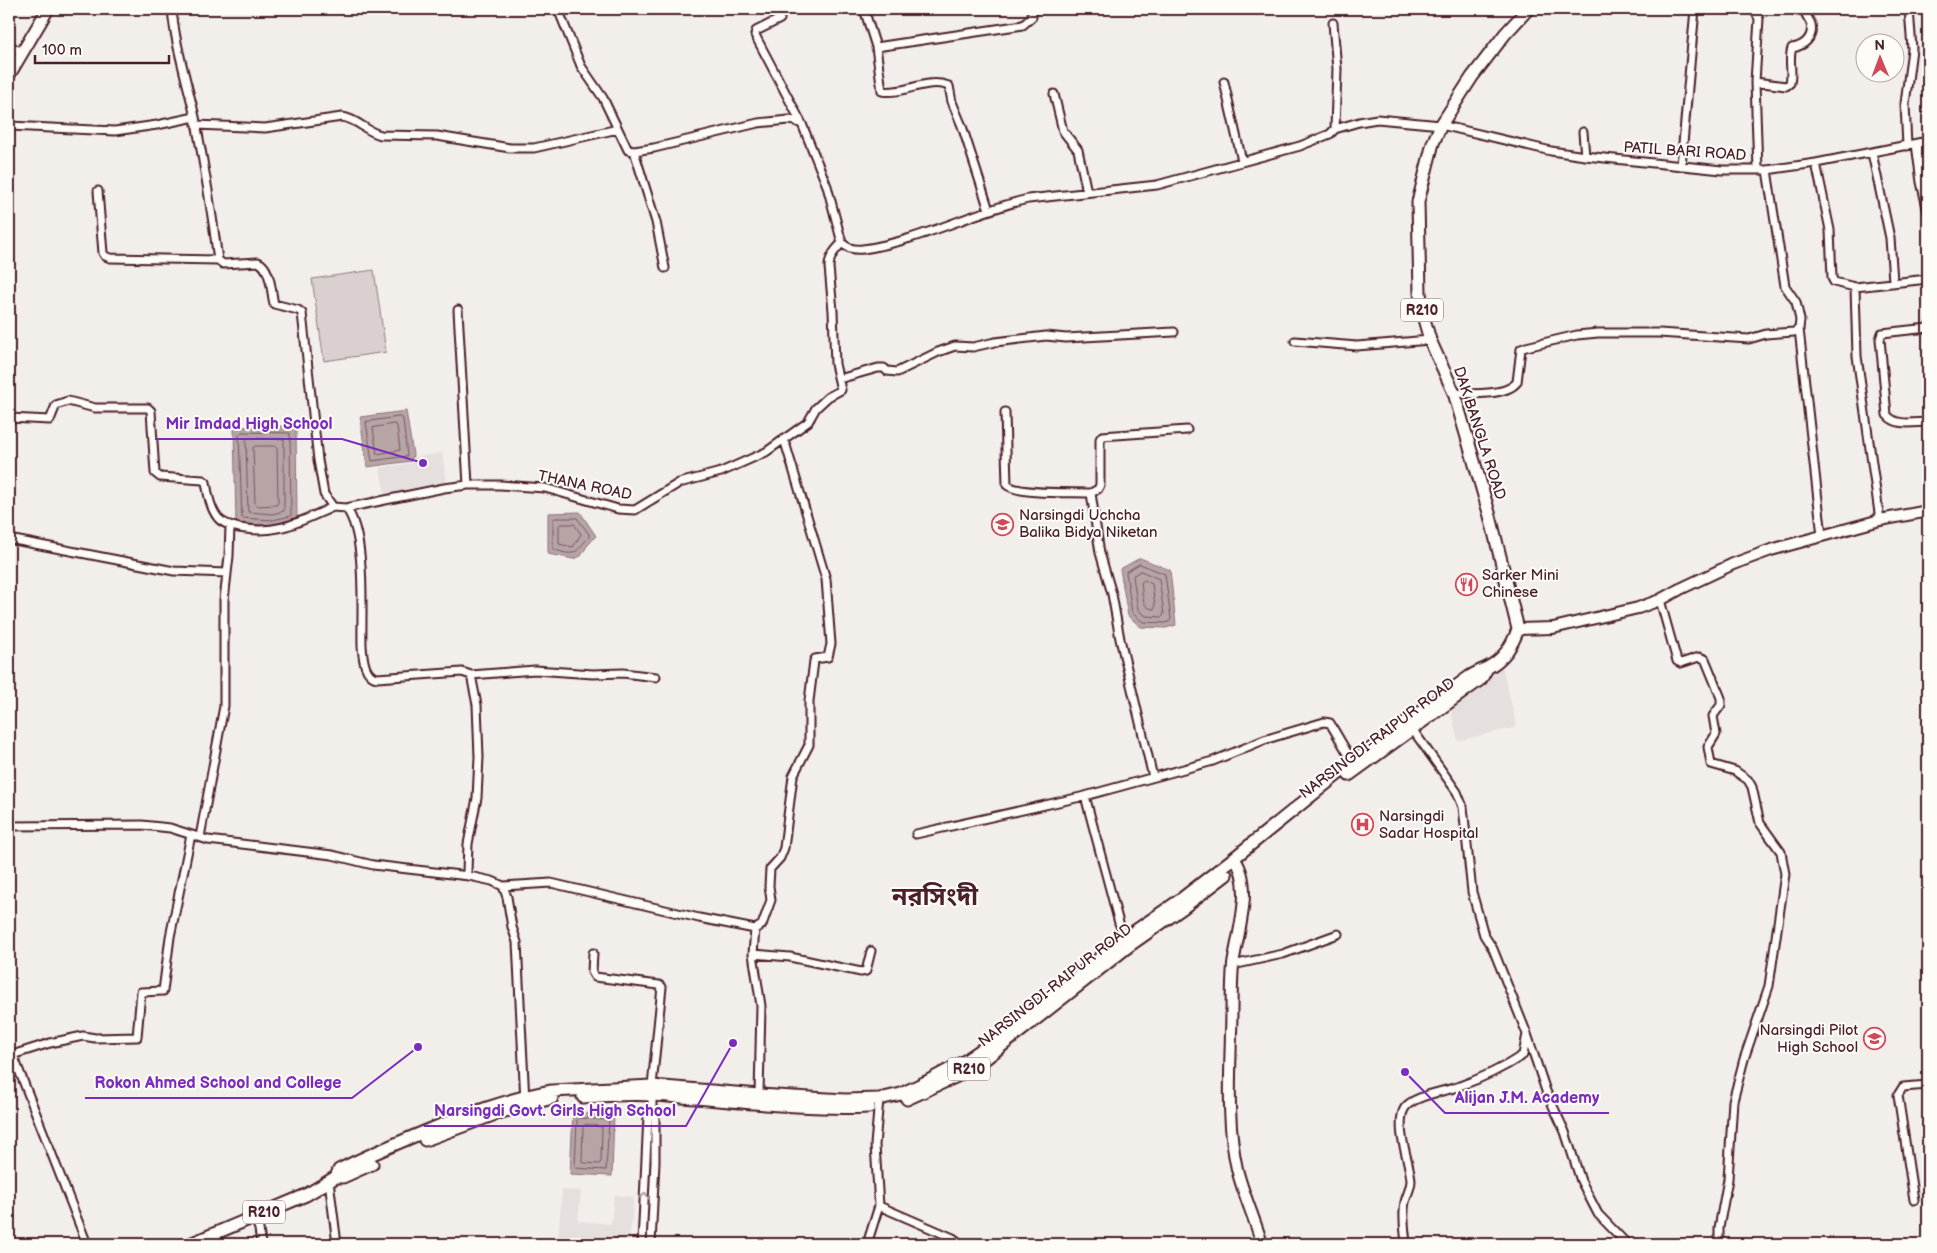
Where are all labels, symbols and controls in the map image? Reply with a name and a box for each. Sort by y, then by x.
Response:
scale bar [35,32,169,64]
north arrow [1854,32,1904,82]
text: N [1874,37,1885,54]
text: 100 m [42,41,82,60]
street label: PATIL BARI ROAD [1623,138,1747,165]
road number: R210 [1401,298,1443,322]
street label: DAK BANGLA ROAD [1449,364,1510,502]
callout: Mir Imdad High School [155,408,342,439]
text: Mir Imdad High School [165,415,333,434]
street label: THANA ROAD [536,466,634,505]
place label: Narsingdi Uchcha Balika Bidya Niketan [1019,506,1157,542]
school or university icon: Narsingdi Uchcha Balika Bidya Niketan [991,512,1015,536]
place label: Sarker Mini Chinese [1482,566,1559,602]
restaurant icon: Sarker Mini Chinese [1454,572,1478,596]
street label: NARSINGDI-RAIPUR ROAD [1296,674,1459,803]
place label: Narsingdi Sadar Hospital [1379,807,1478,843]
hospital icon: Narsingdi Sadar Hospital [1351,813,1375,837]
district label: নরসিংদী [891,882,979,913]
street label: NARSINGDI-RAIPUR ROAD [975,919,1136,1051]
place label: Narsingdi Pilot High School [1759,1021,1858,1057]
school or university icon: Narsingdi Pilot High School [1862,1027,1886,1051]
road number: R210 [948,1058,990,1080]
callout: Rokon Ahmed School and College [85,1067,352,1098]
text: Rokon Ahmed School and College [94,1074,342,1093]
callout: Alijan J.M. Academy [1445,1082,1609,1113]
text: Alijan J.M. Academy [1454,1089,1600,1108]
callout: Narsingdi Govt. Girls High School [424,1095,686,1126]
text: Narsingdi Govt. Girls High School [434,1102,676,1121]
one-way arrow [640,1191,651,1199]
road number: R210 [243,1200,285,1224]

